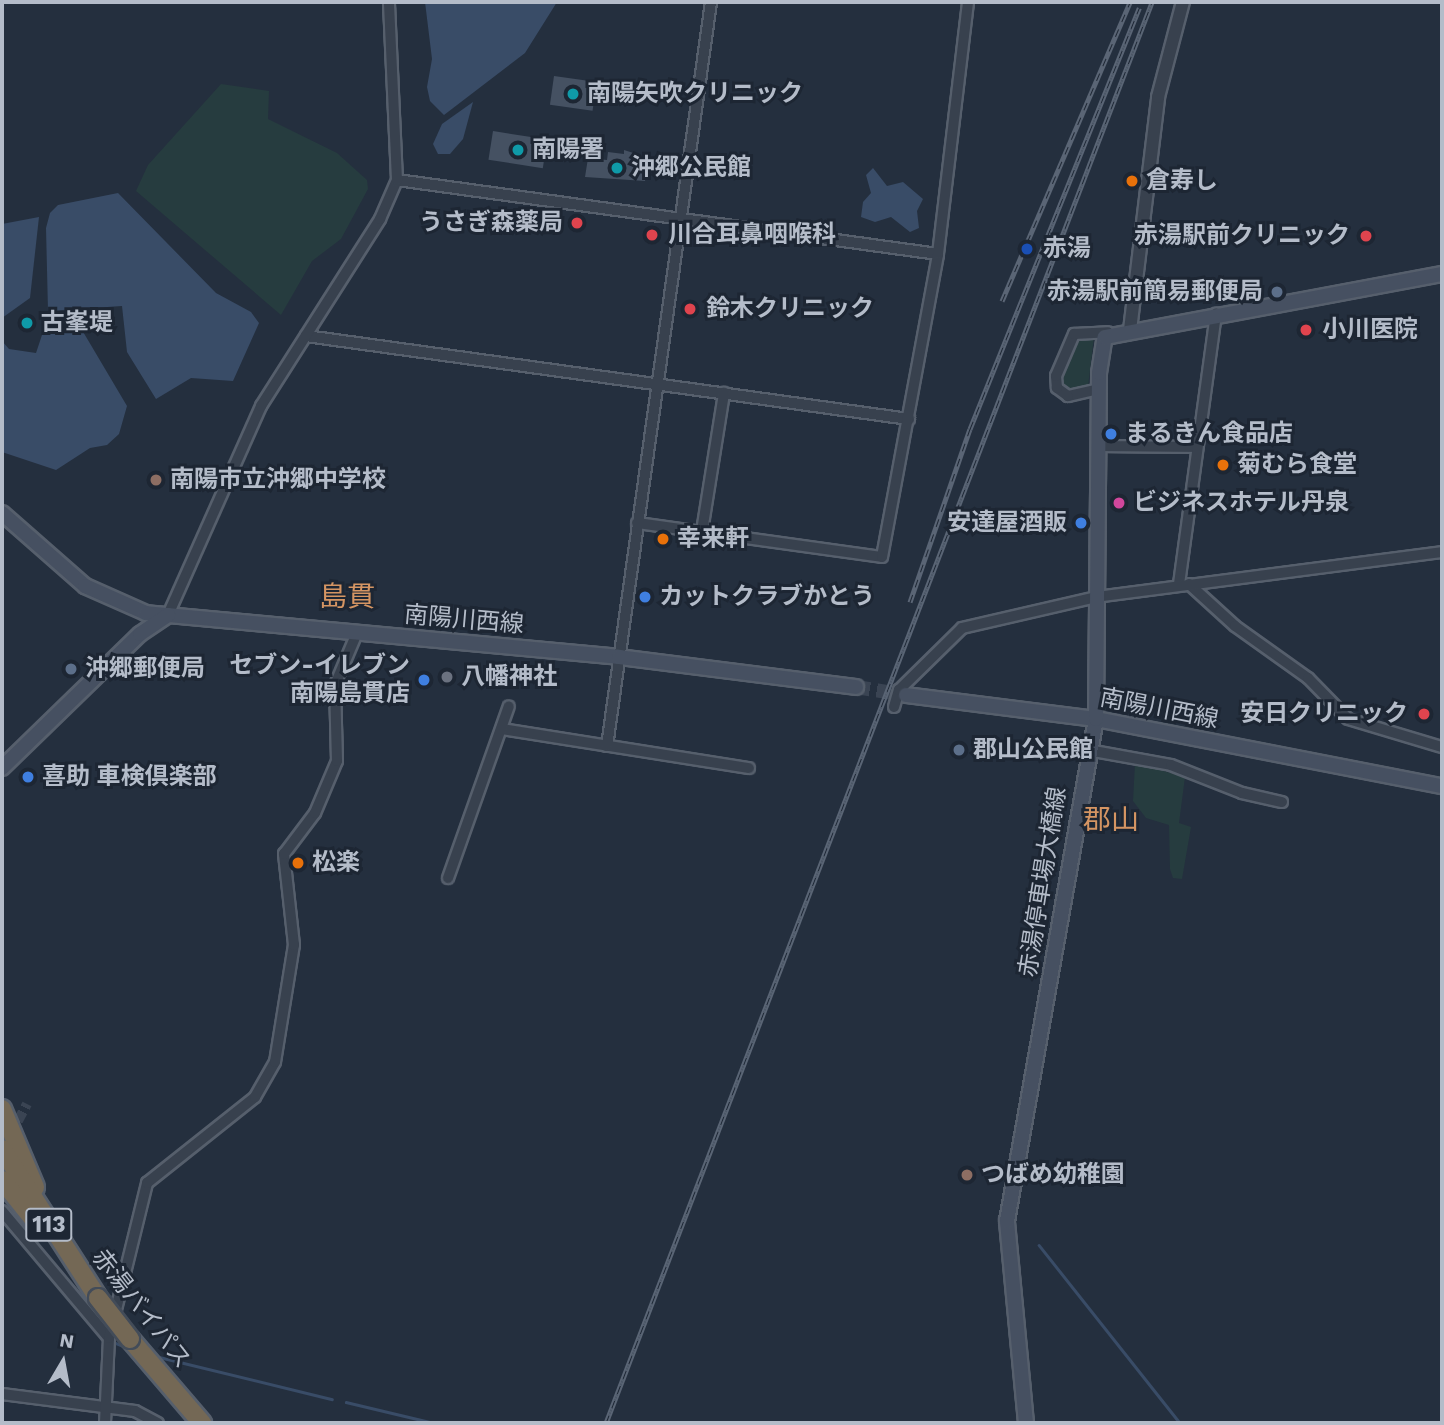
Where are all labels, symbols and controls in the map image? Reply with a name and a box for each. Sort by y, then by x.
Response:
place label: 南陽矢吹クリニック [587,80,803,108]
marker: 南陽矢吹クリニック [565,86,581,102]
place label: 南陽署 [532,136,604,164]
marker: 南陽署 [510,142,526,158]
place label: 沖郷公民館 [631,154,751,182]
marker: 沖郷公民館 [609,160,625,176]
place label: 倉寿し [1146,167,1218,195]
marker: 倉寿し [1124,173,1140,189]
place label: うさぎ森薬局 [419,209,563,237]
marker: うさぎ森薬局 [569,215,585,231]
place label: 川合耳鼻咽喉科 [668,221,836,249]
place label: 赤湯駅前クリニック [1134,222,1350,250]
marker: 川合耳鼻咽喉科 [642,225,662,245]
marker: 赤湯駅前クリニック [1356,226,1376,246]
place label: 赤湯 [1043,235,1091,263]
marker: 赤湯 [1017,239,1037,259]
place label: 赤湯駅前簡易郵便局 [1047,278,1263,306]
marker: 赤湯駅前簡易郵便局 [1269,284,1285,300]
place label: 鈴木クリニック [706,295,874,323]
marker: 鈴木クリニック [680,299,700,319]
place label: 古峯堤 [41,309,113,337]
marker: 古峯堤 [19,315,35,331]
place label: 小川医院 [1322,316,1418,344]
marker: 小川医院 [1296,320,1316,340]
place label: まるきん食品店 [1125,420,1293,448]
marker: まるきん食品店 [1103,426,1119,442]
place label: 菊むら食堂 [1237,451,1357,479]
marker: 菊むら食堂 [1215,457,1231,473]
place label: 南陽市立沖郷中学校 [170,466,386,494]
marker: 南陽市立沖郷中学校 [148,472,164,488]
place label: ビジネスホテル丹泉 [1133,489,1349,517]
marker: ビジネスホテル丹泉 [1111,495,1127,511]
place label: 安達屋酒販 [947,509,1067,537]
marker: 安達屋酒販 [1073,515,1089,531]
place label: 幸来軒 [677,525,749,553]
marker: 幸来軒 [655,531,671,547]
district label: 島貫 [319,580,375,614]
place label: カットクラブかとう [659,583,875,611]
marker: カットクラブかとう [637,589,653,605]
street label: 南陽川西線 [403,600,525,640]
place label: セブン-イレブン 南陽島貫店 [229,652,410,708]
place label: 沖郷郵便局 [85,655,205,683]
marker: 沖郷郵便局 [63,661,79,677]
place label: 八幡神社 [461,663,557,691]
marker: 八幡神社 [439,669,455,685]
marker: セブン-イレブン 南陽島貫店 [416,672,432,688]
street label: 南陽川西線 [1097,683,1221,735]
place label: 安日クリニック [1240,700,1408,728]
marker: 安日クリニック [1414,704,1434,724]
place label: 郡山公民館 [973,736,1093,764]
marker: 郡山公民館 [951,742,967,758]
place label: 喜助 車検倶楽部 [42,763,217,791]
marker: 喜助 車検倶楽部 [20,769,36,785]
street label: 赤湯停車場大橋線 [1014,785,1072,979]
district label: 郡山 [1083,803,1139,837]
place label: 松楽 [312,849,360,877]
marker: 松楽 [290,855,306,871]
place label: つばめ幼稚園 [981,1161,1125,1189]
marker: つばめ幼稚園 [959,1167,975,1183]
road number: 113 [24,1206,74,1244]
street label: 赤湯バイパス [85,1243,197,1375]
north arrow [28,1327,98,1397]
text: N [58,1328,76,1353]

